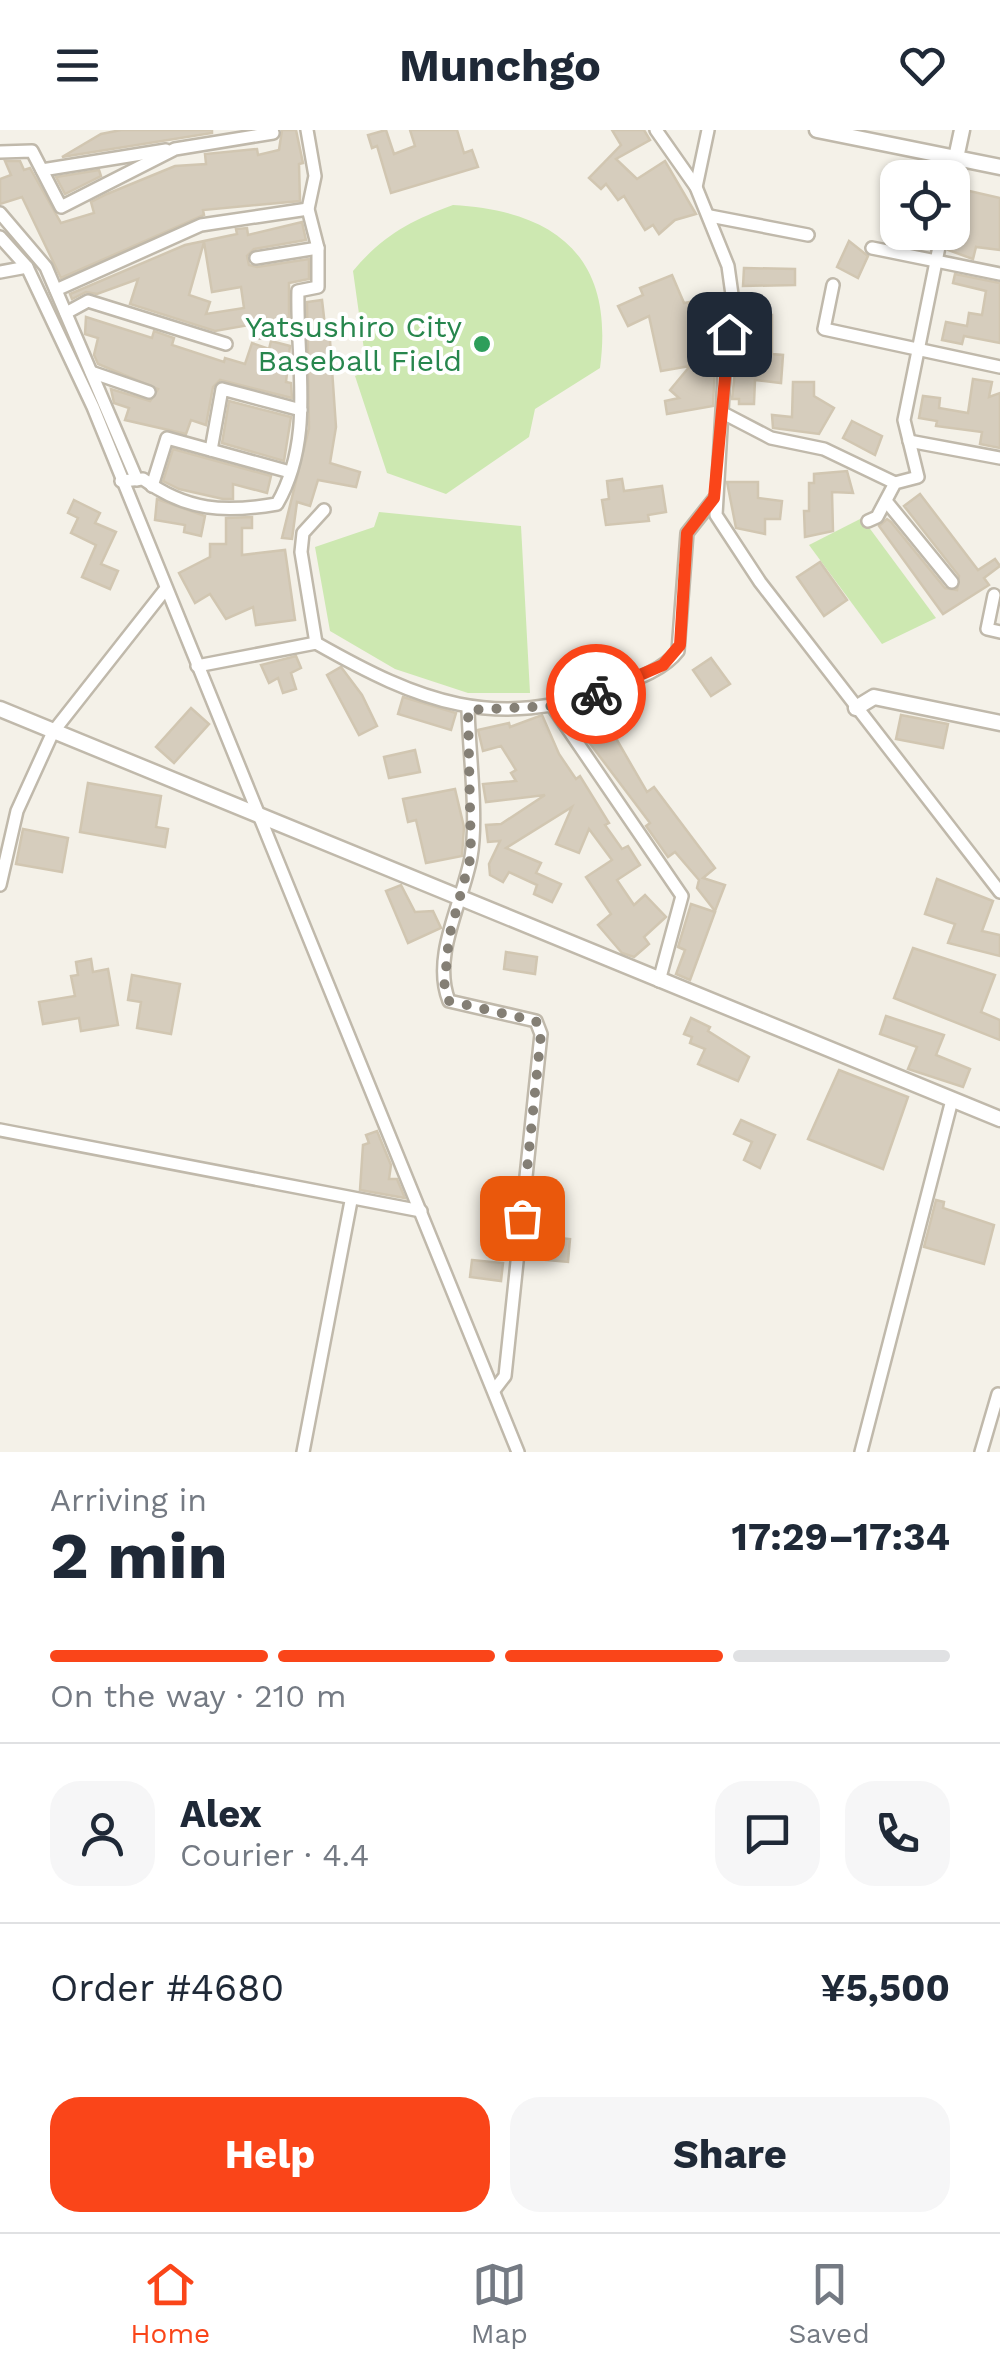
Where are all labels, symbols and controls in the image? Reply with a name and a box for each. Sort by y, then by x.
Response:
icon: menu [50,38,105,93]
icon: heart [895,38,950,93]
text: Munchgo [399,39,601,92]
map controls [880,160,970,250]
button: locate [880,160,970,250]
pin [687,292,772,377]
icon: home [702,307,757,362]
place label: Yatsushiro City Baseball Field [245,309,463,378]
marker: Yatsushiro City Baseball Field [471,333,493,355]
courier [546,644,646,744]
icon: bike [569,667,624,722]
pin [480,1176,565,1261]
icon: bag [495,1191,550,1246]
text: Arriving in [50,1481,207,1519]
text: 17:29–17:34 [732,1515,950,1559]
text: 2 min [50,1518,228,1594]
text: On the way · 210 m [50,1677,347,1715]
button: person [50,1781,155,1886]
button: chat [715,1781,820,1886]
button: phone [845,1781,950,1886]
text: Alex [180,1792,262,1836]
text: Courier · 4.4 [180,1836,369,1874]
text: Order #4680 [50,1966,284,2010]
text: ¥5,500 [820,1966,950,2010]
button: Help [50,2097,490,2212]
button: Share [510,2097,950,2212]
tab: Home [130,2257,210,2350]
tab: Map [471,2257,528,2350]
tab: Saved [788,2257,870,2350]

